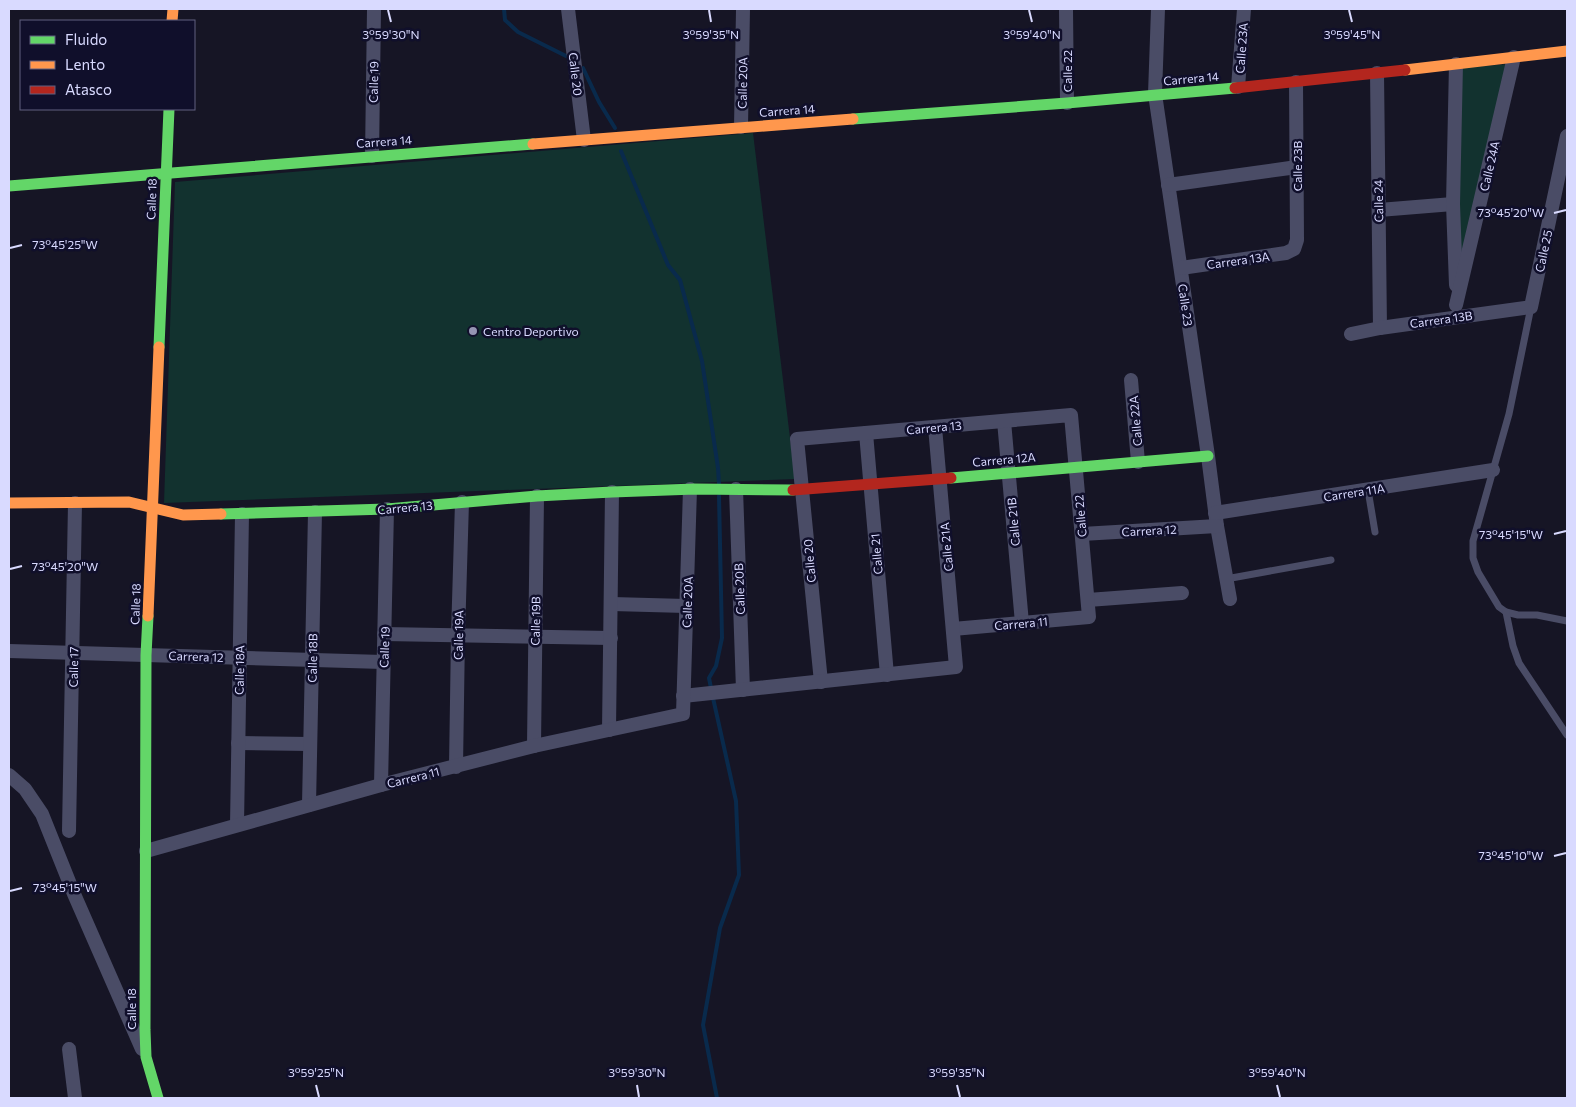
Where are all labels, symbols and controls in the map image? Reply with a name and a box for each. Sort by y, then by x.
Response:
legend [20,20,195,110]
street label: Calle 23A [1232,22,1250,74]
text: 3°59'30"N [362,27,420,41]
text: 3°59'35"N [683,27,739,41]
text: 3°59'40"N [1003,27,1061,41]
text: 3°59'45"N [1324,27,1380,41]
text: Fluido [65,30,107,48]
street label: Calle 22 [1060,49,1074,92]
street label: Calle 20 [566,51,586,97]
text: Lento [65,55,105,73]
street label: Calle 20A [735,57,749,109]
street label: Calle 19 [366,61,380,103]
street label: Carrera 14 [1163,69,1219,87]
text: Atasco [65,80,112,98]
street label: Carrera 14 [759,101,815,119]
street label: Carrera 14 [356,132,412,150]
street label: Calle 24A [1476,140,1502,192]
street label: Calle 23B [1290,141,1304,191]
street label: Calle 18 [143,178,159,220]
street label: Calle 24 [1371,179,1385,223]
text: 73°45'20"W [1478,205,1544,219]
street label: Calle 25 [1532,229,1554,273]
text: 73°45'25"W [32,237,98,251]
street label: Carrera 13A [1206,249,1270,271]
street label: Calle 23 [1176,283,1196,327]
street label: Carrera 13B [1409,308,1474,330]
place label: Centro Deportivo [483,324,579,338]
marker: Centro Deportivo [467,325,479,337]
street label: Calle 22A [1126,395,1144,447]
street label: Carrera 13 [906,418,962,436]
street label: Carrera 12A [972,449,1036,469]
street label: Carrera 11A [1322,480,1386,504]
street label: Calle 22 [1071,494,1089,538]
street label: Calle 21B [1004,497,1022,547]
street label: Carrera 13 [377,498,433,516]
street label: Calle 21A [937,522,955,572]
street label: Carrera 12 [1121,522,1177,538]
text: 73°45'15"W [1479,527,1543,541]
street label: Calle 21 [867,533,885,575]
street label: Calle 20 [800,538,818,583]
text: 73°45'20"W [32,559,98,573]
street label: Calle 20B [731,563,747,615]
street label: Calle 20A [679,576,695,628]
street label: Calle 18 [127,583,143,625]
street label: Calle 19B [528,596,542,646]
street label: Calle 19A [451,610,465,660]
street label: Carrera 11 [994,614,1048,632]
street label: Calle 19 [376,626,392,668]
street label: Calle 18B [305,633,319,683]
street label: Calle 18A [232,645,246,695]
street label: Calle 17 [66,647,80,687]
street label: Carrera 12 [168,648,224,664]
street label: Carrera 11 [385,764,441,790]
text: 73°45'10"W [1479,848,1543,862]
text: 73°45'15"W [33,880,97,894]
street label: Calle 18 [124,988,138,1030]
text: 3°59'25"N [288,1065,344,1079]
text: 3°59'30"N [608,1065,666,1079]
text: 3°59'35"N [929,1065,985,1079]
text: 3°59'40"N [1248,1065,1306,1079]

